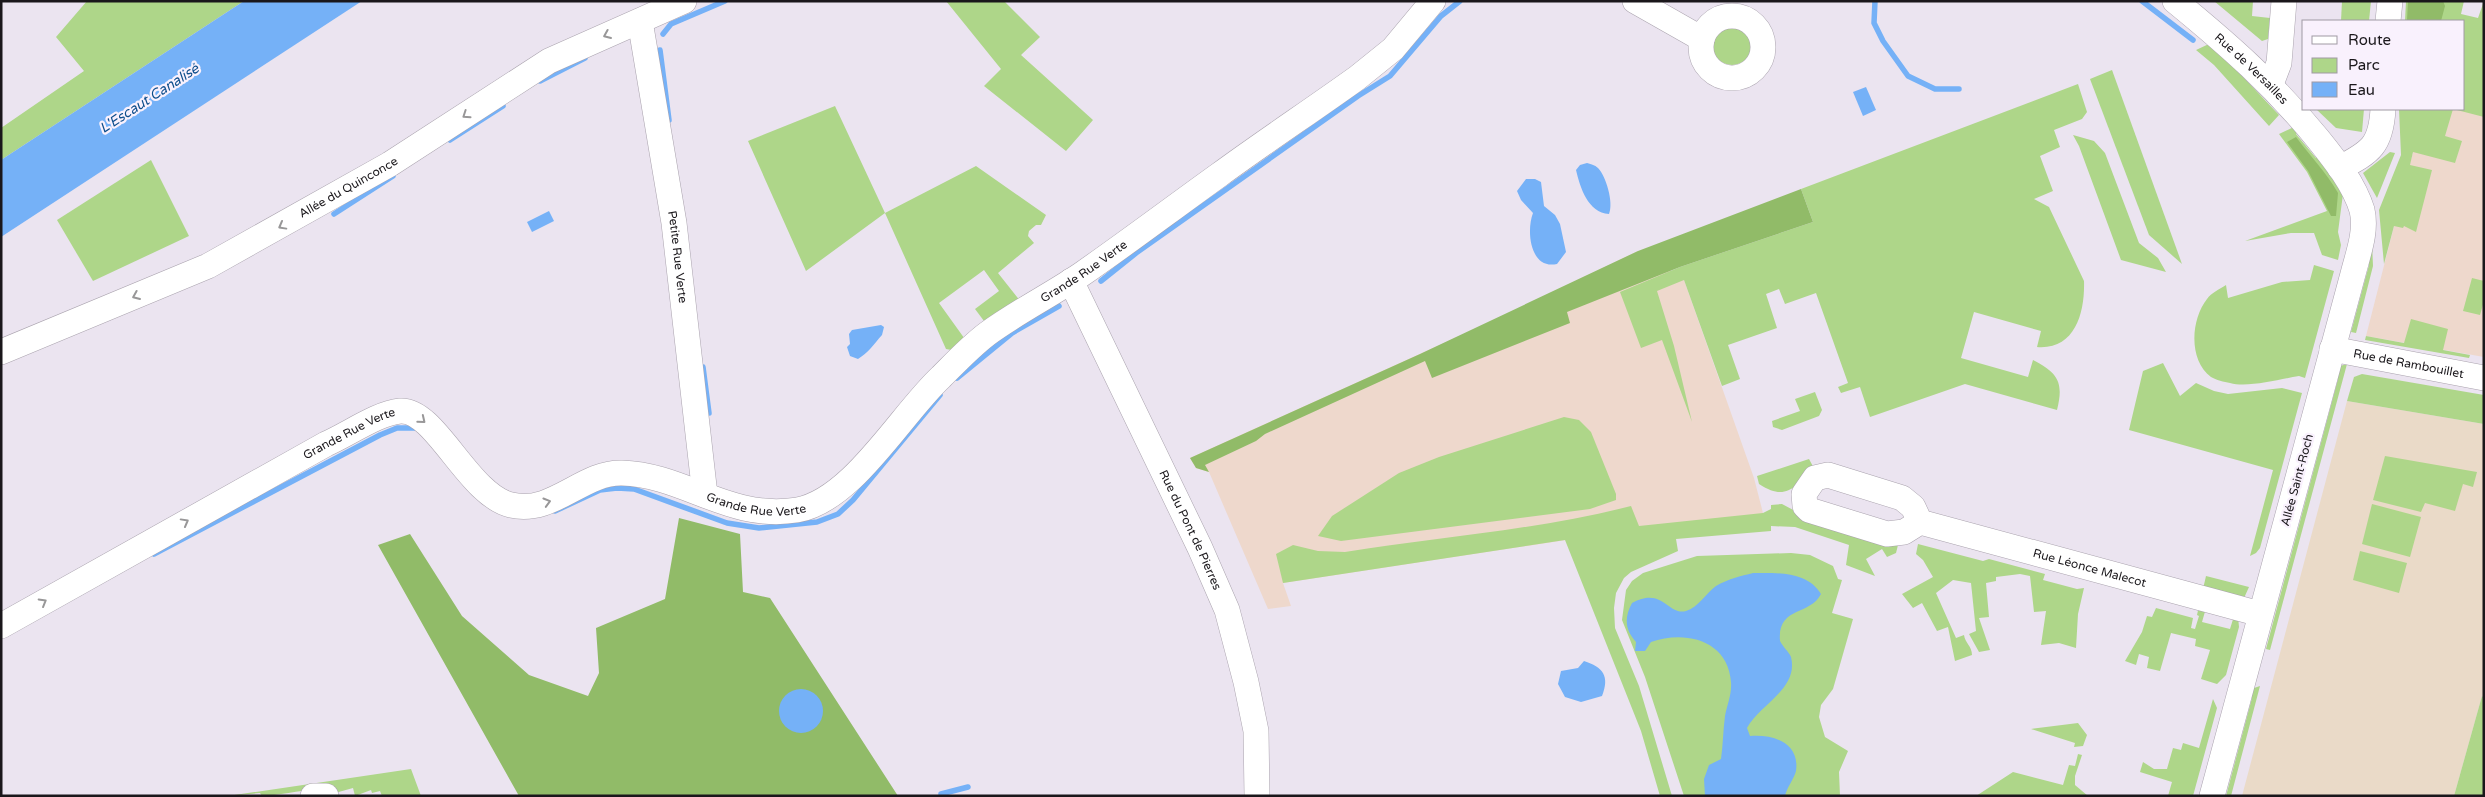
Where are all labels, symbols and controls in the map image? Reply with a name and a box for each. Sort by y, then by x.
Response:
legend [2302,20,2465,110]
one-way arrow [603,28,612,39]
street label: Rue de Versailles [2212,30,2291,107]
text: Route [2348,31,2391,49]
text: Parc [2348,56,2380,74]
water label: L'Escaut Canalisé [96,59,203,137]
text: Eau [2348,81,2375,99]
one-way arrow [462,108,471,118]
street label: Allée du Quinconce [296,154,400,221]
street label: Petite Rue Verte [665,210,690,304]
one-way arrow [278,219,287,229]
street label: Grande Rue Verte [1038,237,1130,305]
one-way arrow [132,290,141,301]
street label: Rue de Rambouillet [2352,346,2465,381]
street label: Grande Rue Verte [301,405,397,462]
one-way arrow [417,414,426,423]
street label: Allée Saint-Roch [2278,432,2316,528]
street label: Rue du Pont de Pierres [1156,468,1224,592]
street label: Grande Rue Verte [704,490,808,519]
one-way arrow [542,497,551,507]
one-way arrow [180,518,189,528]
street label: Rue Léonce Malecot [2031,546,2148,590]
one-way arrow [38,598,47,608]

